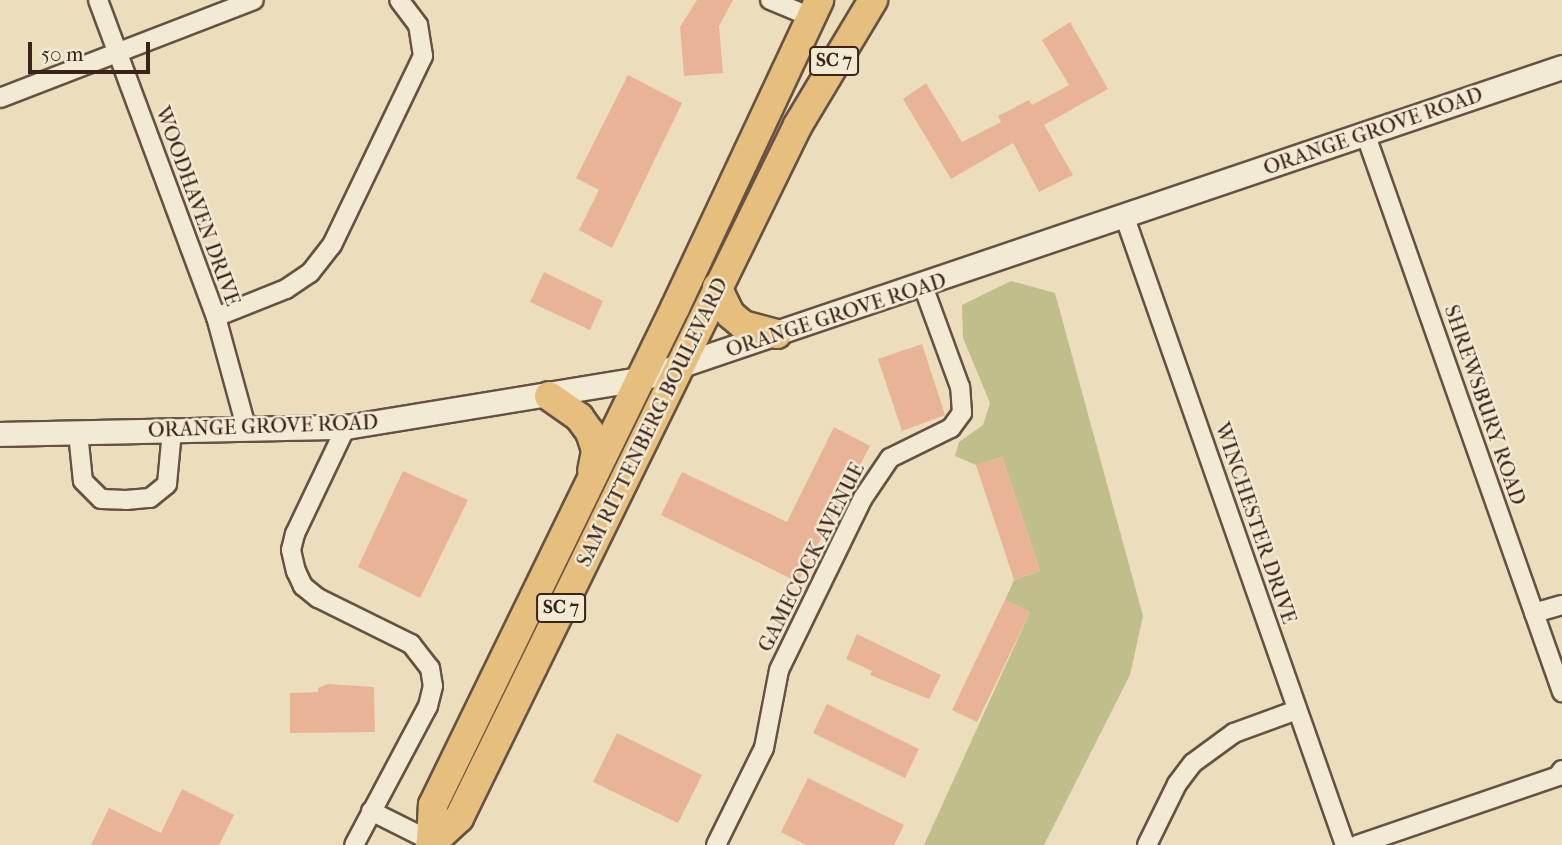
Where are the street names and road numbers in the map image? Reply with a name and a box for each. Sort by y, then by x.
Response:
road number: SC 7 [808,45,860,76]
street label: ORANGE GROVE ROAD [1260,82,1486,180]
street label: WOODHAVEN DRIVE [150,103,246,309]
street label: ORANGE GROVE ROAD [723,267,949,363]
street label: SAM RITTENBERG BOULEVARD [571,273,733,571]
street label: SHREWSBURY ROAD [1439,302,1531,508]
street label: ORANGE GROVE ROAD [147,409,379,443]
street label: WINCHESTER DRIVE [1210,419,1302,627]
street label: GAMECOCK AVENUE [752,458,870,656]
road number: SC 7 [535,593,587,624]

